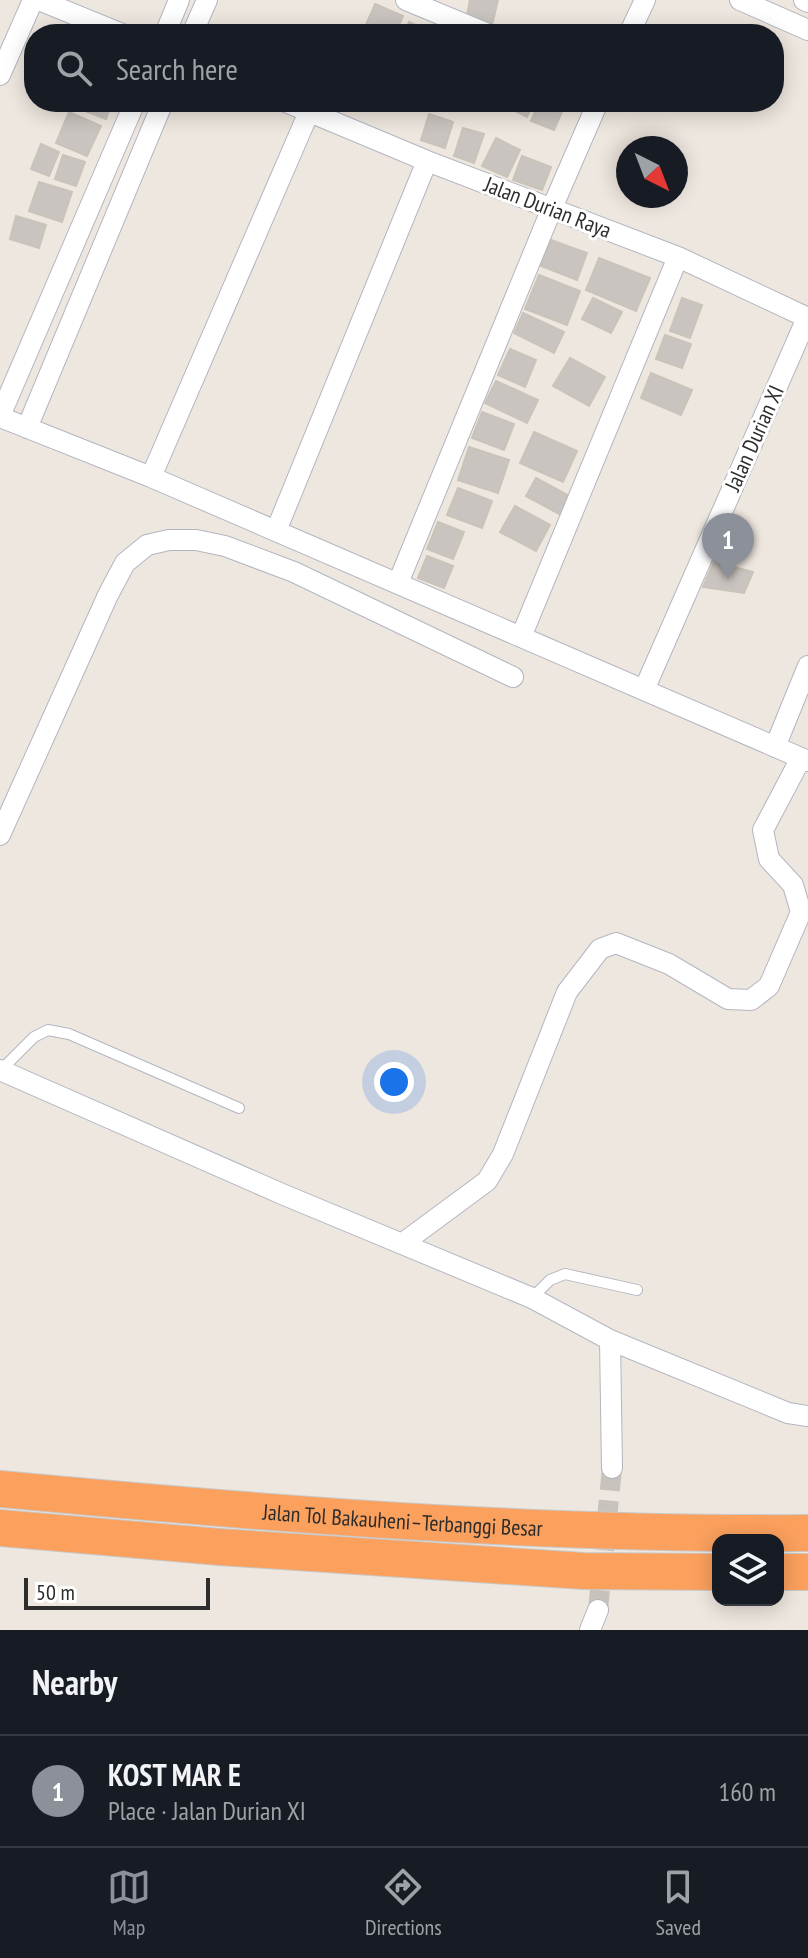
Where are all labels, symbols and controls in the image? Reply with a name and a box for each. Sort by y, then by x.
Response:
search box [24,24,784,112]
icon: search [52,46,96,90]
text: Search here [116,49,238,88]
north arrow [616,136,688,208]
street label: Jalan Durian Raya [480,170,615,244]
street label: Jalan Durian XI [718,381,790,496]
pin: 1 [702,513,754,579]
your location [374,1062,414,1102]
street label: Jalan Tol Bakauheni–Terbanggi Besar [261,1497,543,1542]
map controls [712,1534,784,1606]
button: layers [712,1534,784,1606]
scale bar [24,1574,210,1610]
text: 50 m [36,1578,75,1606]
text: Nearby [32,1660,117,1704]
text: KOST MAR E [108,1755,241,1794]
text: 1 [52,1775,64,1808]
text: 160 m [718,1775,776,1808]
text: Place · Jalan Durian XI [108,1794,306,1827]
tab: Map [107,1865,151,1941]
tab: Directions [365,1865,442,1941]
tab: Saved [656,1865,701,1941]

